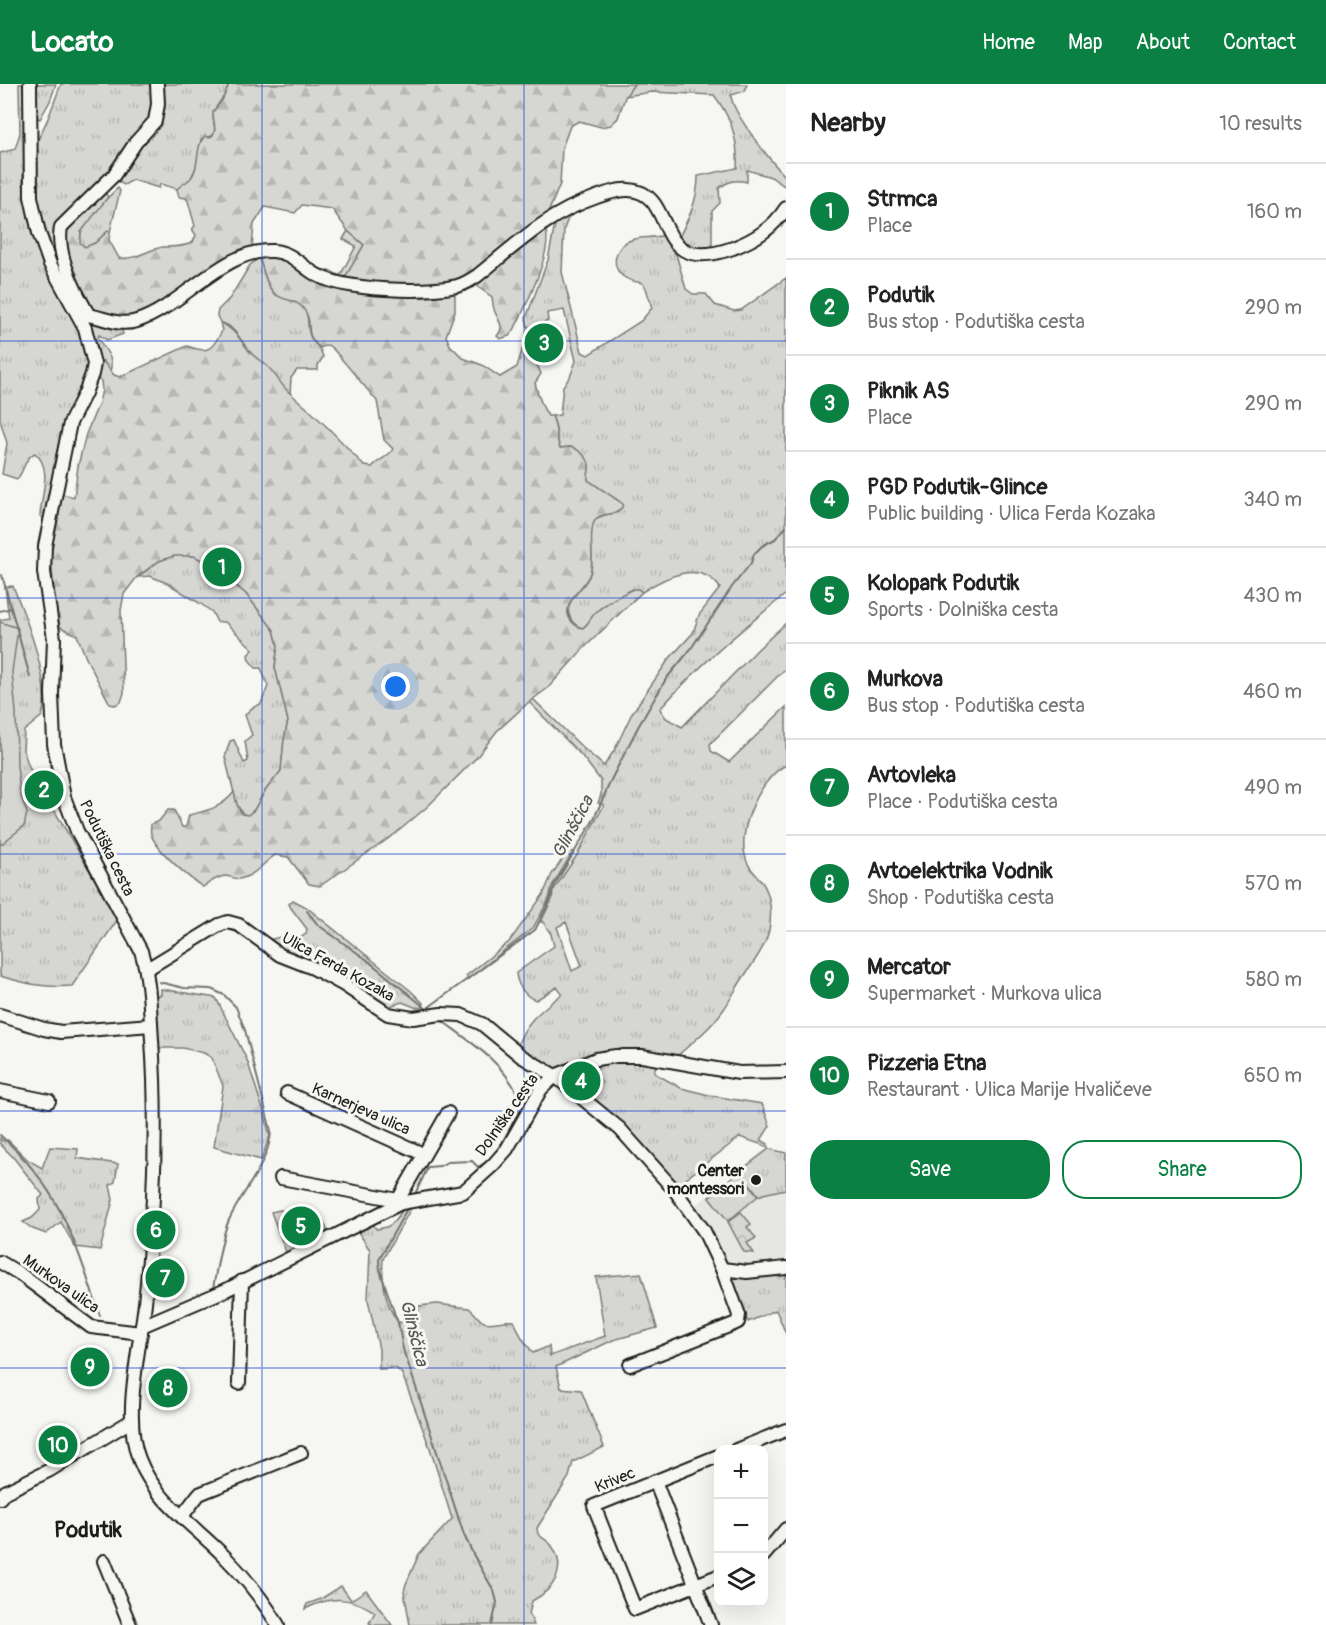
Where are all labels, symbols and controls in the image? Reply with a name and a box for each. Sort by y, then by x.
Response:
text: Locato [30,25,114,60]
text: Home [982,29,1035,56]
text: Map [1068,29,1103,56]
text: About [1136,29,1190,56]
text: Contact [1223,29,1296,56]
text: Nearby [810,107,886,139]
text: 10 results [1219,111,1302,136]
text: Strmca [867,185,938,213]
text: 1 [826,199,833,224]
text: 160 m [1247,199,1302,224]
text: Place [867,213,912,238]
text: Podutik [867,281,935,309]
text: 2 [824,295,835,320]
text: 290 m [1245,295,1302,320]
text: Bus stop · Podutiška cesta [867,309,1085,334]
pin: 3 [524,320,564,366]
text: Piknik AS [867,377,950,405]
text: 3 [824,391,835,416]
text: 290 m [1245,391,1302,416]
text: Place [867,405,912,430]
text: PGD Podutik-Glince [867,473,1047,501]
text: 4 [824,487,835,512]
text: 340 m [1243,487,1302,512]
text: Public building · Ulica Ferda Kozaka [867,501,1156,526]
pin: 1 [202,544,242,590]
text: Kolopark Podutik [867,569,1020,597]
text: 5 [824,583,835,608]
text: 430 m [1243,583,1302,608]
text: Sports · Dolniška cesta [867,597,1058,622]
text: Murkova [867,665,943,693]
your location [381,672,410,701]
text: 6 [824,679,835,704]
text: 460 m [1243,679,1302,704]
text: Bus stop · Podutiška cesta [867,693,1085,718]
text: Avtovleka [867,761,956,789]
pin: 2 [24,768,63,812]
text: 7 [824,775,835,800]
text: 490 m [1244,775,1302,800]
text: Place · Podutiška cesta [867,789,1058,814]
water label: Glinščica [547,790,600,862]
street label: Podutiška cesta [75,797,139,899]
text: Avtoelektrika Vodnik [867,857,1053,885]
text: 8 [824,871,835,896]
text: 570 m [1245,871,1302,896]
text: Shop · Podutiška cesta [867,885,1054,910]
street label: Ulica Ferda Kozaka [278,928,398,1006]
text: Mercator [867,953,951,981]
text: 9 [824,967,835,992]
text: 580 m [1245,967,1302,992]
text: Supermarket · Murkova ulica [867,981,1102,1006]
text: Pizzeria Etna [867,1049,987,1077]
pin: 4 [562,1058,600,1104]
text: 10 [819,1063,840,1088]
text: 650 m [1244,1063,1302,1088]
street label: Dolniška cesta [471,1070,543,1160]
text: Restaurant · Ulica Marije Hvaličeve [867,1077,1152,1102]
street label: Karnerjeva ulica [309,1078,413,1140]
button: Save [810,1140,1050,1199]
button: Share [1062,1140,1302,1199]
place label: Center montessori [667,1161,744,1199]
marker: Center montessori [749,1173,763,1187]
pin: 5 [282,1204,320,1248]
pin: 6 [136,1208,176,1252]
street label: Murkova ulica [19,1250,103,1318]
pin: 7 [146,1256,184,1300]
water label: Glinščica [395,1298,434,1370]
pin: 9 [70,1344,110,1390]
pin: 8 [148,1366,188,1410]
pin: 10 [38,1422,78,1468]
map controls [714,1445,768,1607]
button: + [714,1445,768,1499]
street label: Krivec [592,1463,638,1497]
button: − [714,1499,768,1553]
district label: Podutik [54,1516,123,1544]
button: layers [714,1553,768,1607]

